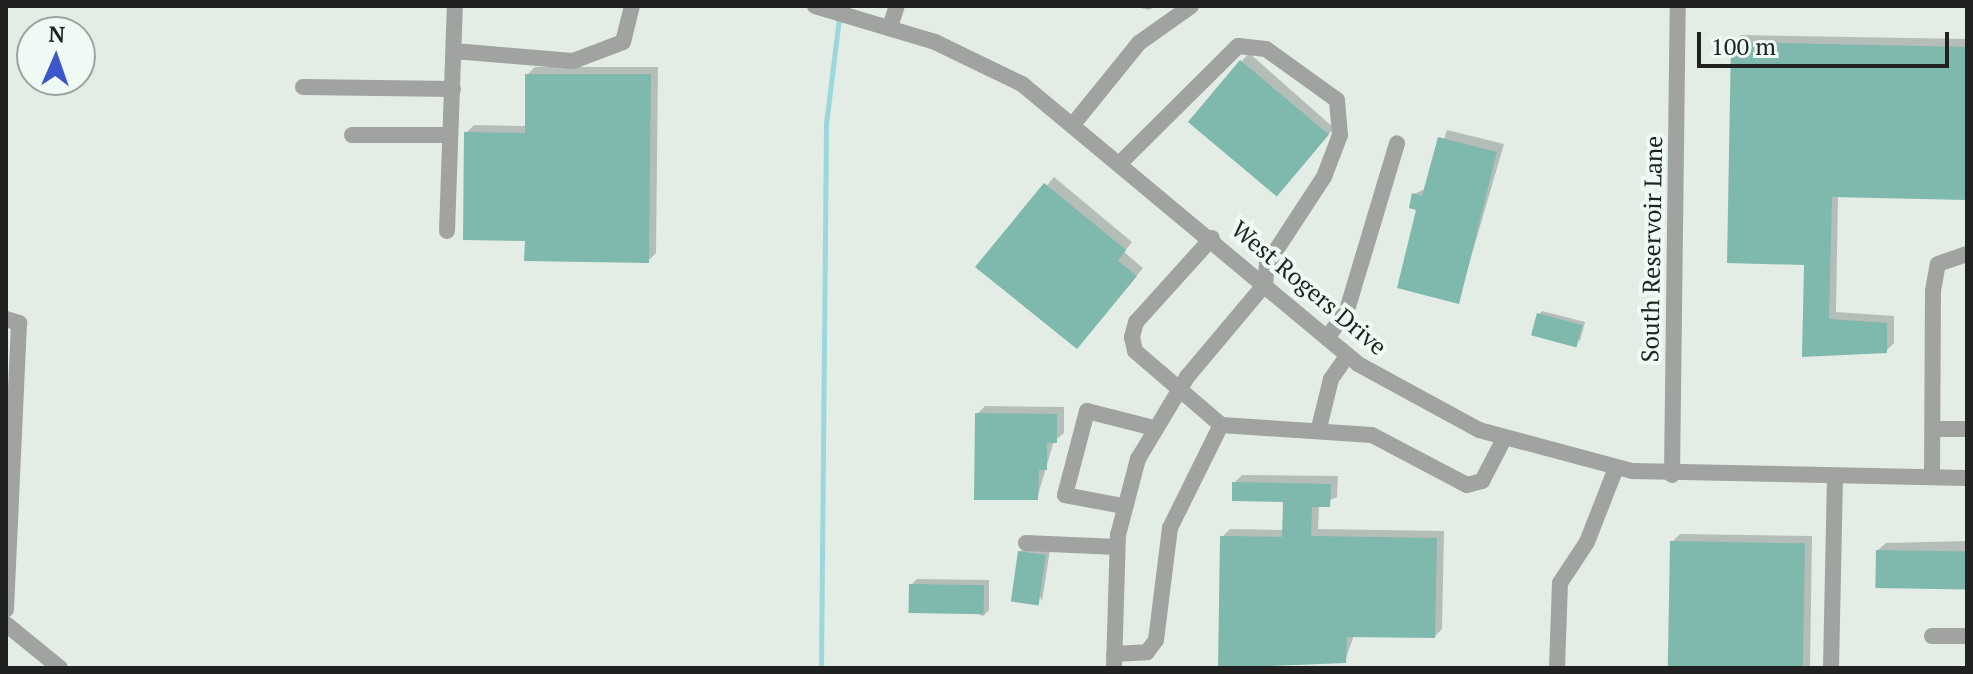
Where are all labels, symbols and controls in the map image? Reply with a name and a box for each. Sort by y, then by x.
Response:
north arrow [16,16,96,96]
scale bar [1701,16,1953,66]
text: N [48,19,66,48]
text: 100 m [1711,30,1776,62]
street label: South Reservoir Lane [1636,135,1668,363]
street label: West Rogers Drive [1226,215,1392,361]

